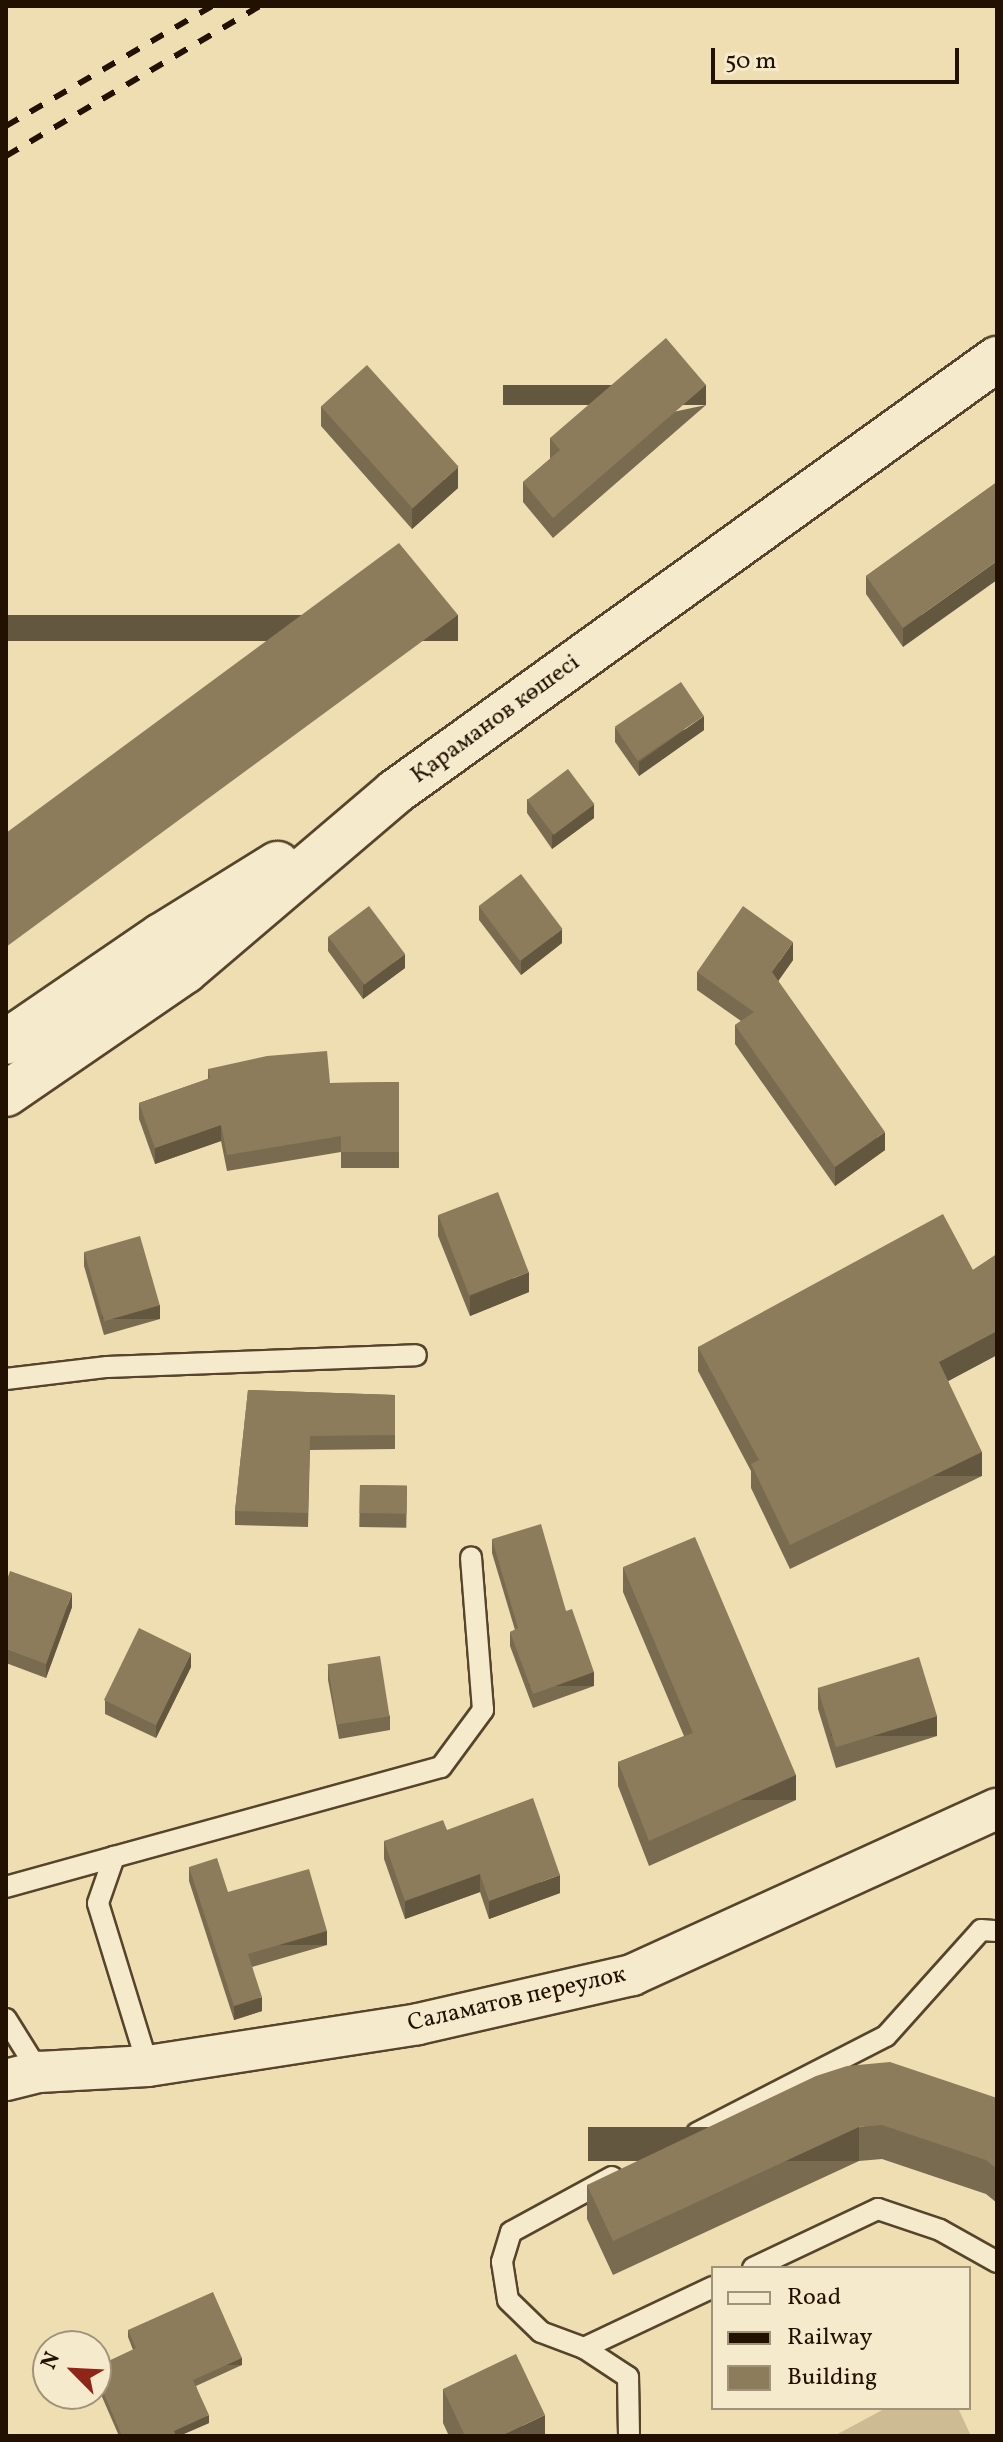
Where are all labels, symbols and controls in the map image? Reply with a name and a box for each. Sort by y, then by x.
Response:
scale bar [715,32,963,82]
text: 50 m [725,45,777,79]
street label: Қараманов көшесі [406,649,586,791]
street label: Саламатов переулок [405,1961,629,2039]
legend [711,2266,971,2410]
text: Road [787,2281,841,2315]
text: Railway [787,2321,873,2355]
north arrow [32,2330,112,2410]
text: N [34,2347,69,2374]
text: Building [787,2361,877,2395]

